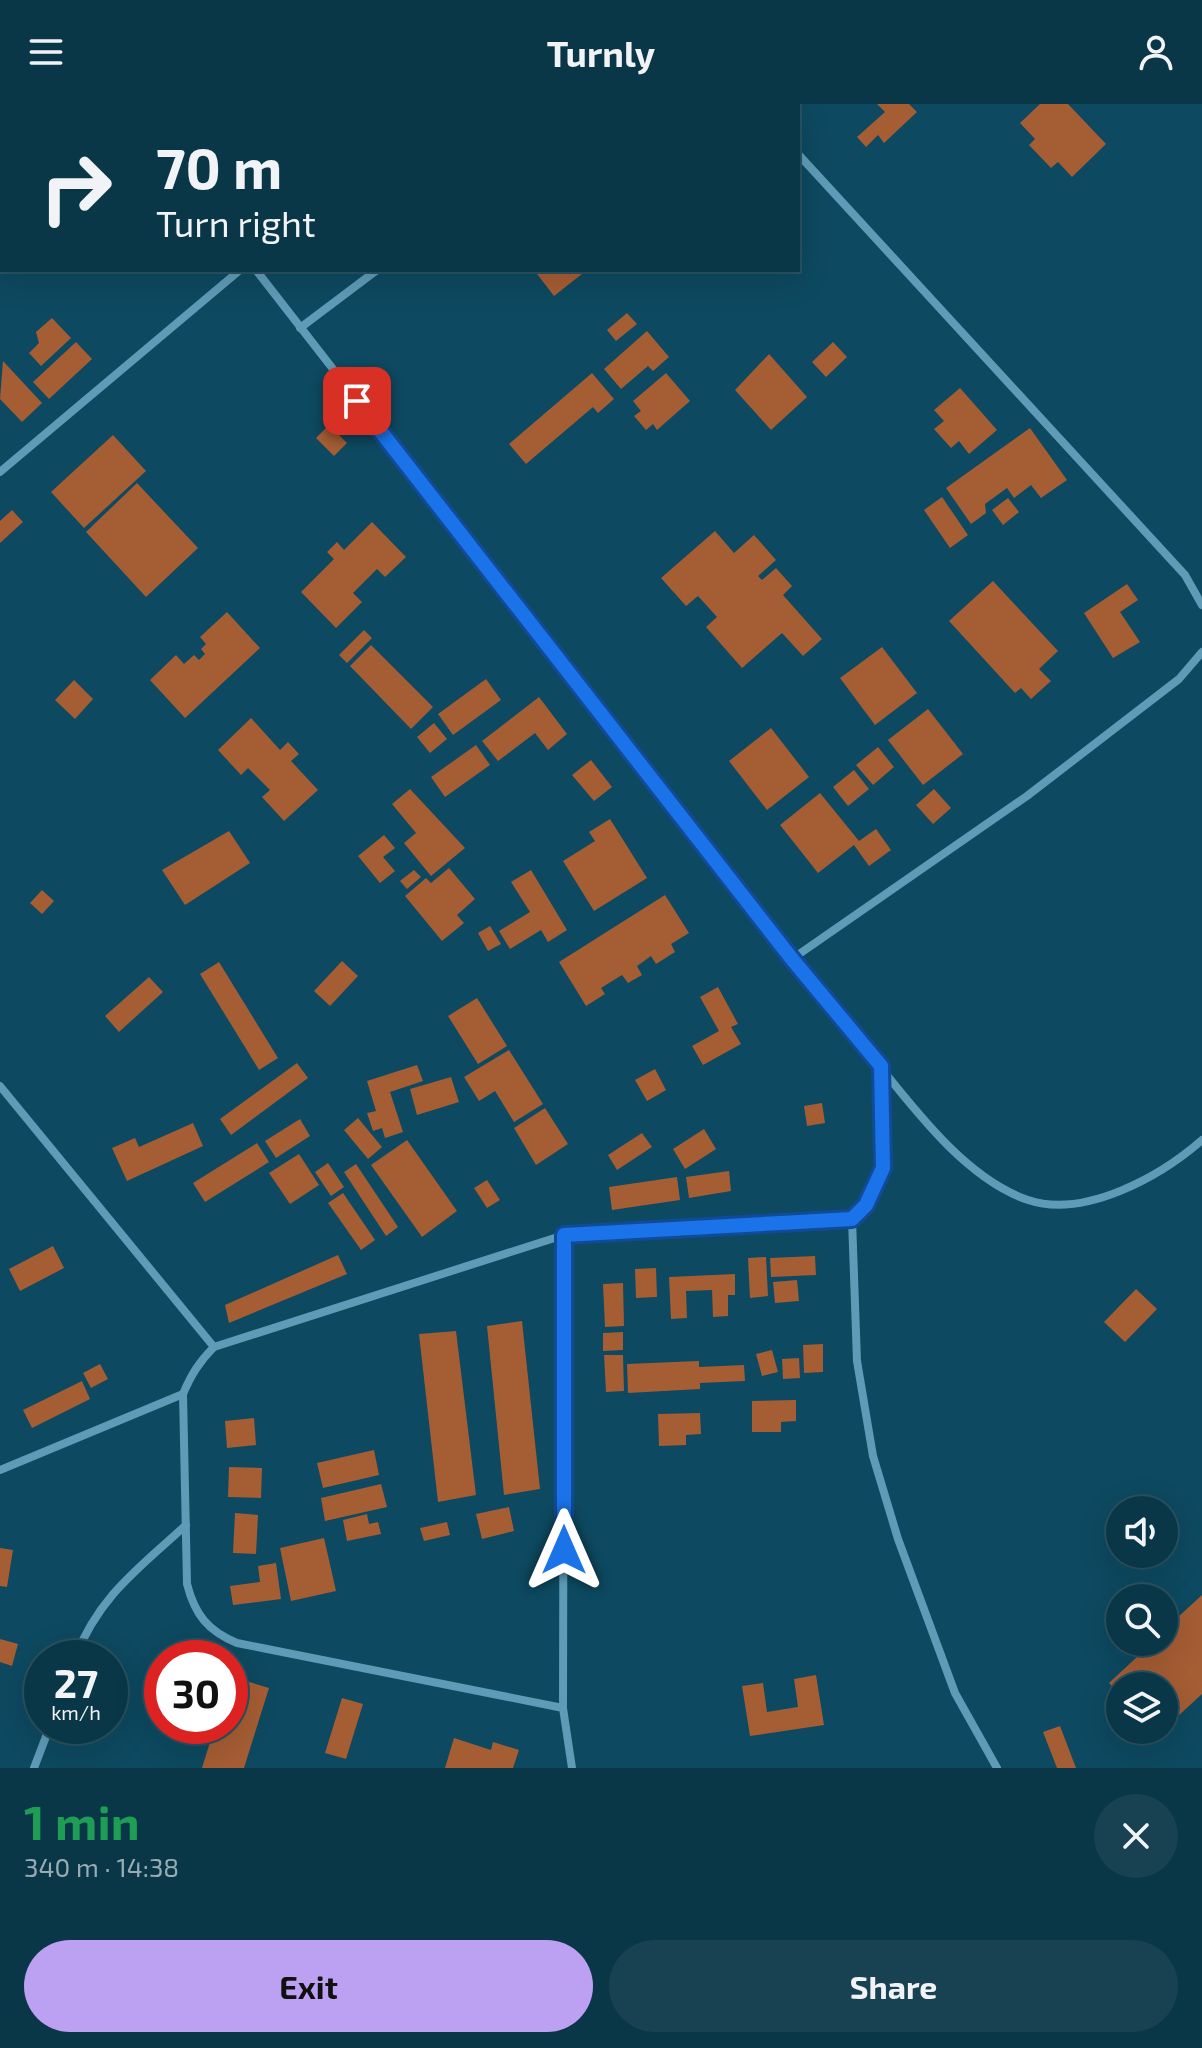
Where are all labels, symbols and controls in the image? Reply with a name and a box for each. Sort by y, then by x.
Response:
icon: menu [24,30,68,74]
icon: person [1134,30,1178,74]
text: Turnly [547,31,655,74]
text: 70 m [156,133,282,200]
icon: right [24,136,128,240]
text: Turn right [156,201,316,244]
pin [323,367,391,435]
icon: arrive [335,379,379,423]
map controls [1106,1496,1178,1744]
button: sound [1106,1496,1178,1568]
position arrow [522,1508,606,1592]
button: search [1106,1584,1178,1656]
speed limit sign: 30 [144,1640,248,1744]
text: 27 [54,1658,98,1706]
button: layers [1106,1672,1178,1744]
text: km/h [51,1700,101,1724]
text: 1 min [24,1792,140,1850]
button: close [1094,1794,1178,1878]
text: 340 m · 14:38 [24,1851,179,1882]
button: Exit [24,1940,593,2032]
button: Share [609,1940,1178,2032]

